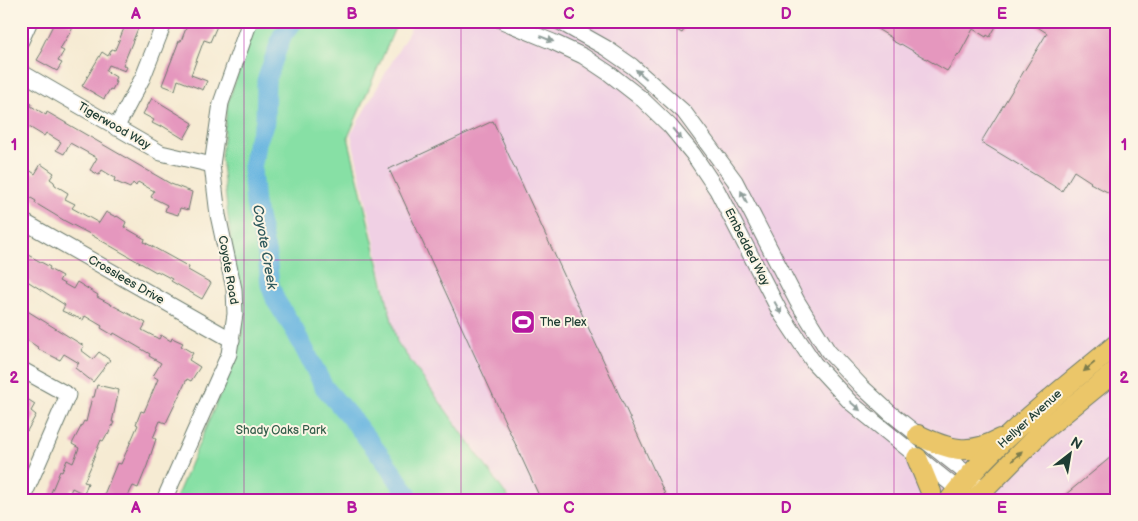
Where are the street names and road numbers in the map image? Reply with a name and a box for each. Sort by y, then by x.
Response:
street label: Tigerwood Way [75,99,154,153]
street label: Embedded Way [721,206,773,289]
street label: Coyote Road [215,234,241,306]
street label: Crosslees Drive [85,252,167,308]
street label: Hellyer Avenue [995,386,1065,452]

